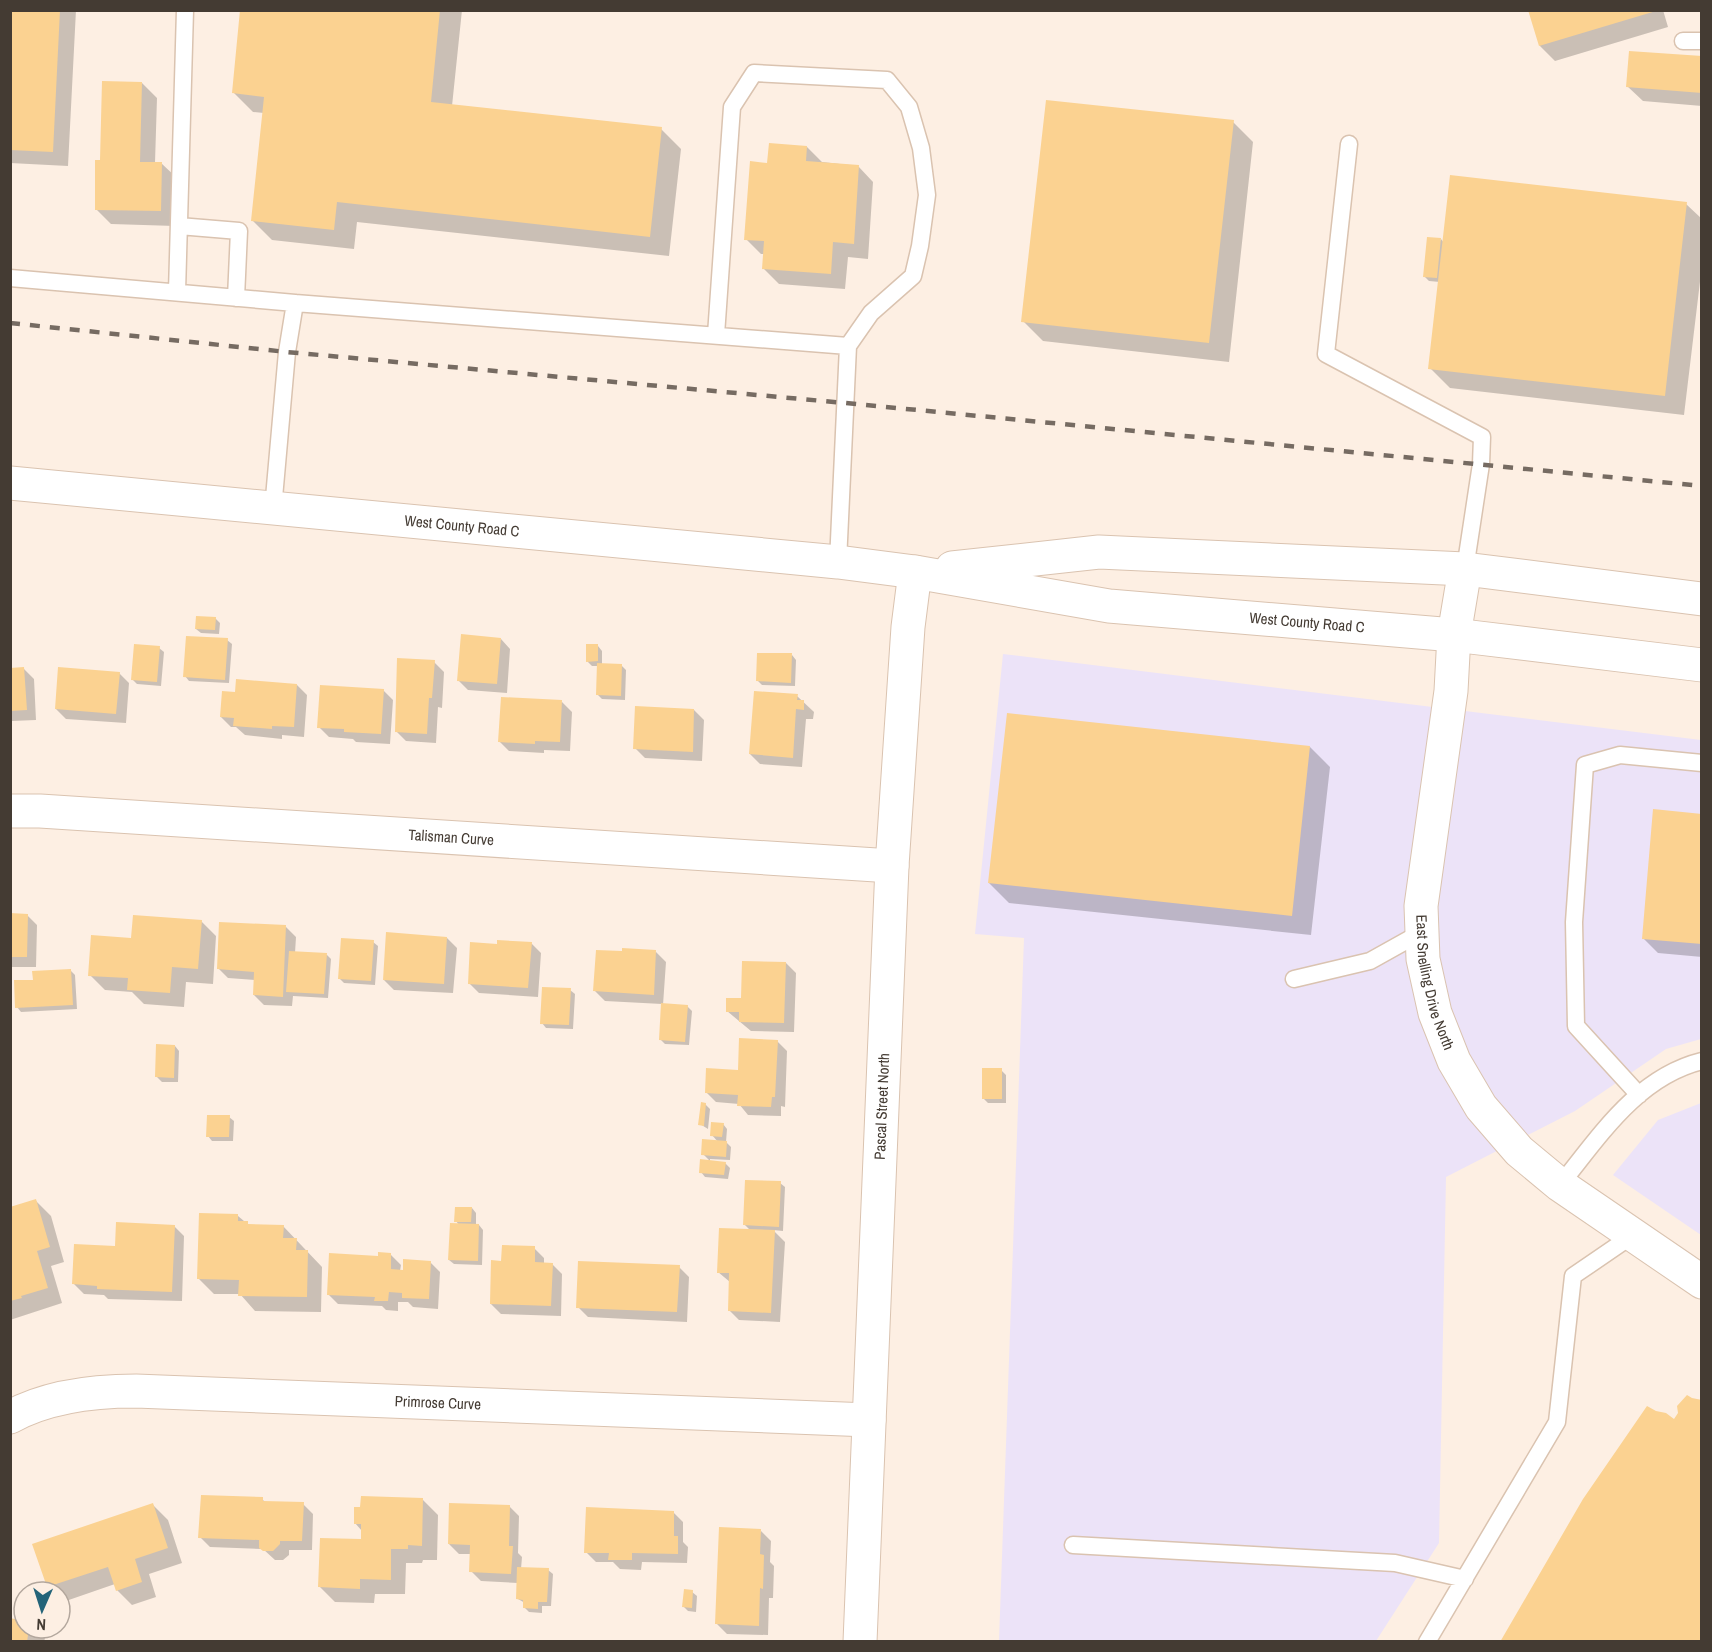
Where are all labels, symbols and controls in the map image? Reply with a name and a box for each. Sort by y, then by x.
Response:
street label: West County Road C [404,510,521,542]
street label: West County Road C [1249,607,1365,637]
street label: Talisman Curve [408,824,495,850]
street label: East Snelling Drive North [1411,914,1460,1053]
street label: Pascal Street North [869,1053,894,1160]
street label: Primrose Curve [394,1390,482,1415]
north arrow [12,1580,72,1640]
text: N [36,1614,47,1636]

